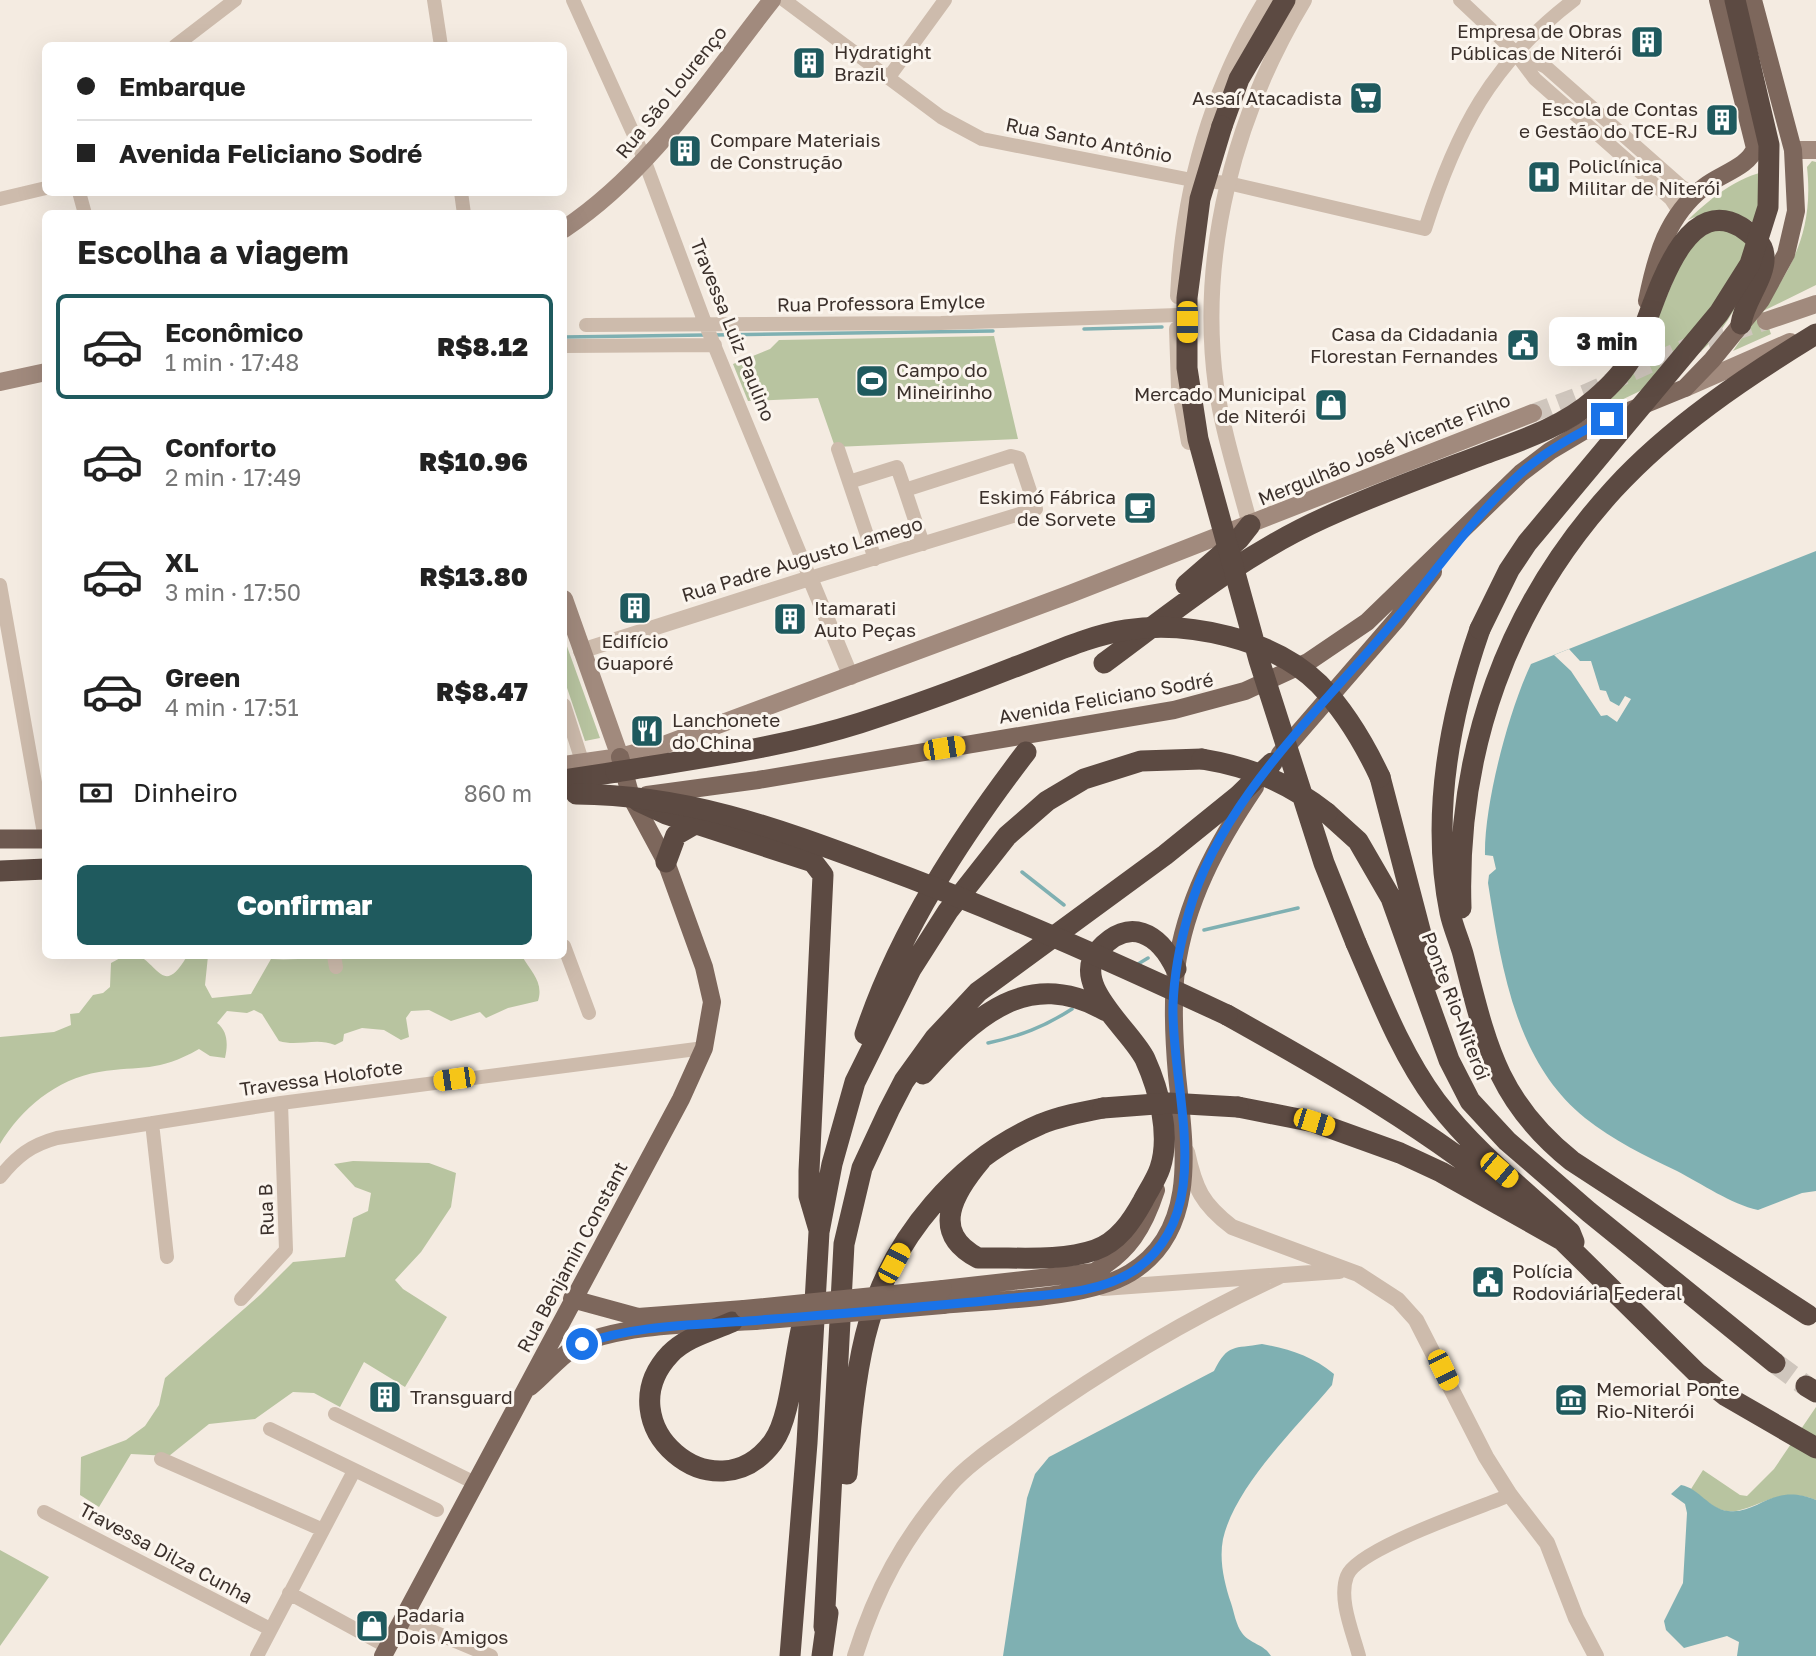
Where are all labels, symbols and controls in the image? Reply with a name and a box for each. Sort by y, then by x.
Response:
place label: Empresa de Obras Públicas de Niterói [1450,19,1622,64]
street label: Rua São Lourenço [610,21,731,163]
building icon: Empresa de Obras Públicas de Niterói [1628,23,1666,61]
place label: Hydratight Brazil [834,40,932,85]
building icon: Hydratight Brazil [790,44,828,82]
text: Embarque [119,71,246,102]
supermarket icon: Assaí Atacadista [1347,79,1385,117]
place label: Assaí Atacadista [1192,86,1342,109]
place label: Escola de Contas e Gestão do TCE-RJ [1519,97,1698,142]
building icon: Escola de Contas e Gestão do TCE-RJ [1703,101,1741,139]
street label: Rua Santo Antônio [1004,112,1174,167]
place label: Compare Materiais de Construção [710,128,880,173]
building icon: Compare Materiais de Construção [666,132,704,170]
text: Avenida Feliciano Sodré [119,138,422,169]
place label: Policlínica Militar de Niterói [1568,154,1720,199]
hospital icon: Policlínica Militar de Niterói [1525,158,1563,196]
text: Escolha a viagem [77,233,349,271]
street label: Travessa Luiz Paulino [686,235,781,424]
street label: Rua Professora Emylce [777,289,985,316]
car [1177,301,1198,343]
icon: car [81,315,144,378]
text: Econômico [165,317,303,348]
callout: 3 min [1549,318,1665,366]
place label: Casa da Cidadania Florestan Fernandes [1310,322,1498,367]
public building icon: Casa da Cidadania Florestan Fernandes [1504,326,1542,364]
text: 3 min [1577,327,1637,355]
text: R$8.12 [437,331,528,362]
text: 1 min · 17:48 [165,348,299,376]
place label: Campo do Mineirinho [896,358,993,403]
sports icon: Campo do Mineirinho [853,362,891,400]
place label: Mercado Municipal de Niterói [1134,382,1306,427]
shop icon: Mercado Municipal de Niterói [1312,386,1350,424]
street label: Mergulhão José Vicente Filho [1254,387,1513,510]
route end [1591,403,1623,435]
icon: car [81,430,144,493]
text: Conforto [165,432,276,463]
text: R$10.96 [419,446,528,477]
text: 2 min · 17:49 [165,463,301,491]
place label: Eskimó Fábrica de Sorvete [979,485,1116,530]
cafe icon: Eskimó Fábrica de Sorvete [1121,489,1159,527]
street label: Rua Padre Augusto Lamego [679,511,925,606]
icon: car [81,545,144,608]
text: XL [165,547,199,578]
text: R$13.80 [420,561,528,592]
text: 3 min · 17:50 [165,578,301,606]
building icon: Edifício Guaporé [616,589,654,627]
place label: Itamarati Auto Peças [814,596,916,641]
building icon: Itamarati Auto Peças [771,600,809,638]
place label: Edifício Guaporé [597,629,673,674]
icon: car [81,660,144,723]
text: Green [165,662,240,693]
street label: Avenida Feliciano Sodré [997,667,1215,728]
text: R$8.47 [436,676,528,707]
text: 4 min · 17:51 [165,693,299,721]
place label: Lanchonete do China [672,708,780,753]
restaurant icon: Lanchonete do China [628,712,666,750]
car [922,734,967,762]
icon: cash [77,774,115,812]
text: Dinheiro [133,777,238,808]
text: 860 m [464,779,532,807]
button: Confirmar [77,865,532,945]
street label: Ponte Rio-Niterói [1418,928,1495,1083]
street label: Travessa Holofote [238,1055,404,1100]
car [432,1066,477,1092]
car [1291,1106,1338,1138]
car [1477,1148,1522,1192]
street label: Rua Benjamin Constant [511,1157,632,1356]
street label: Rua B [253,1183,278,1237]
car [875,1240,914,1286]
place label: Polícia Rodoviária Federal [1512,1259,1682,1304]
public building icon: Polícia Rodoviária Federal [1469,1263,1507,1301]
route start [566,1328,598,1360]
car [1425,1347,1462,1393]
place label: Memorial Ponte Rio-Niterói [1596,1377,1739,1422]
building icon: Transguard [366,1378,404,1416]
museum icon: Memorial Ponte Rio-Niterói [1552,1381,1590,1419]
place label: Transguard [410,1385,513,1408]
street label: Travessa Dilza Cunha [76,1497,257,1608]
place label: Padaria Dois Amigos [396,1603,508,1648]
shop icon: Padaria Dois Amigos [353,1607,391,1645]

